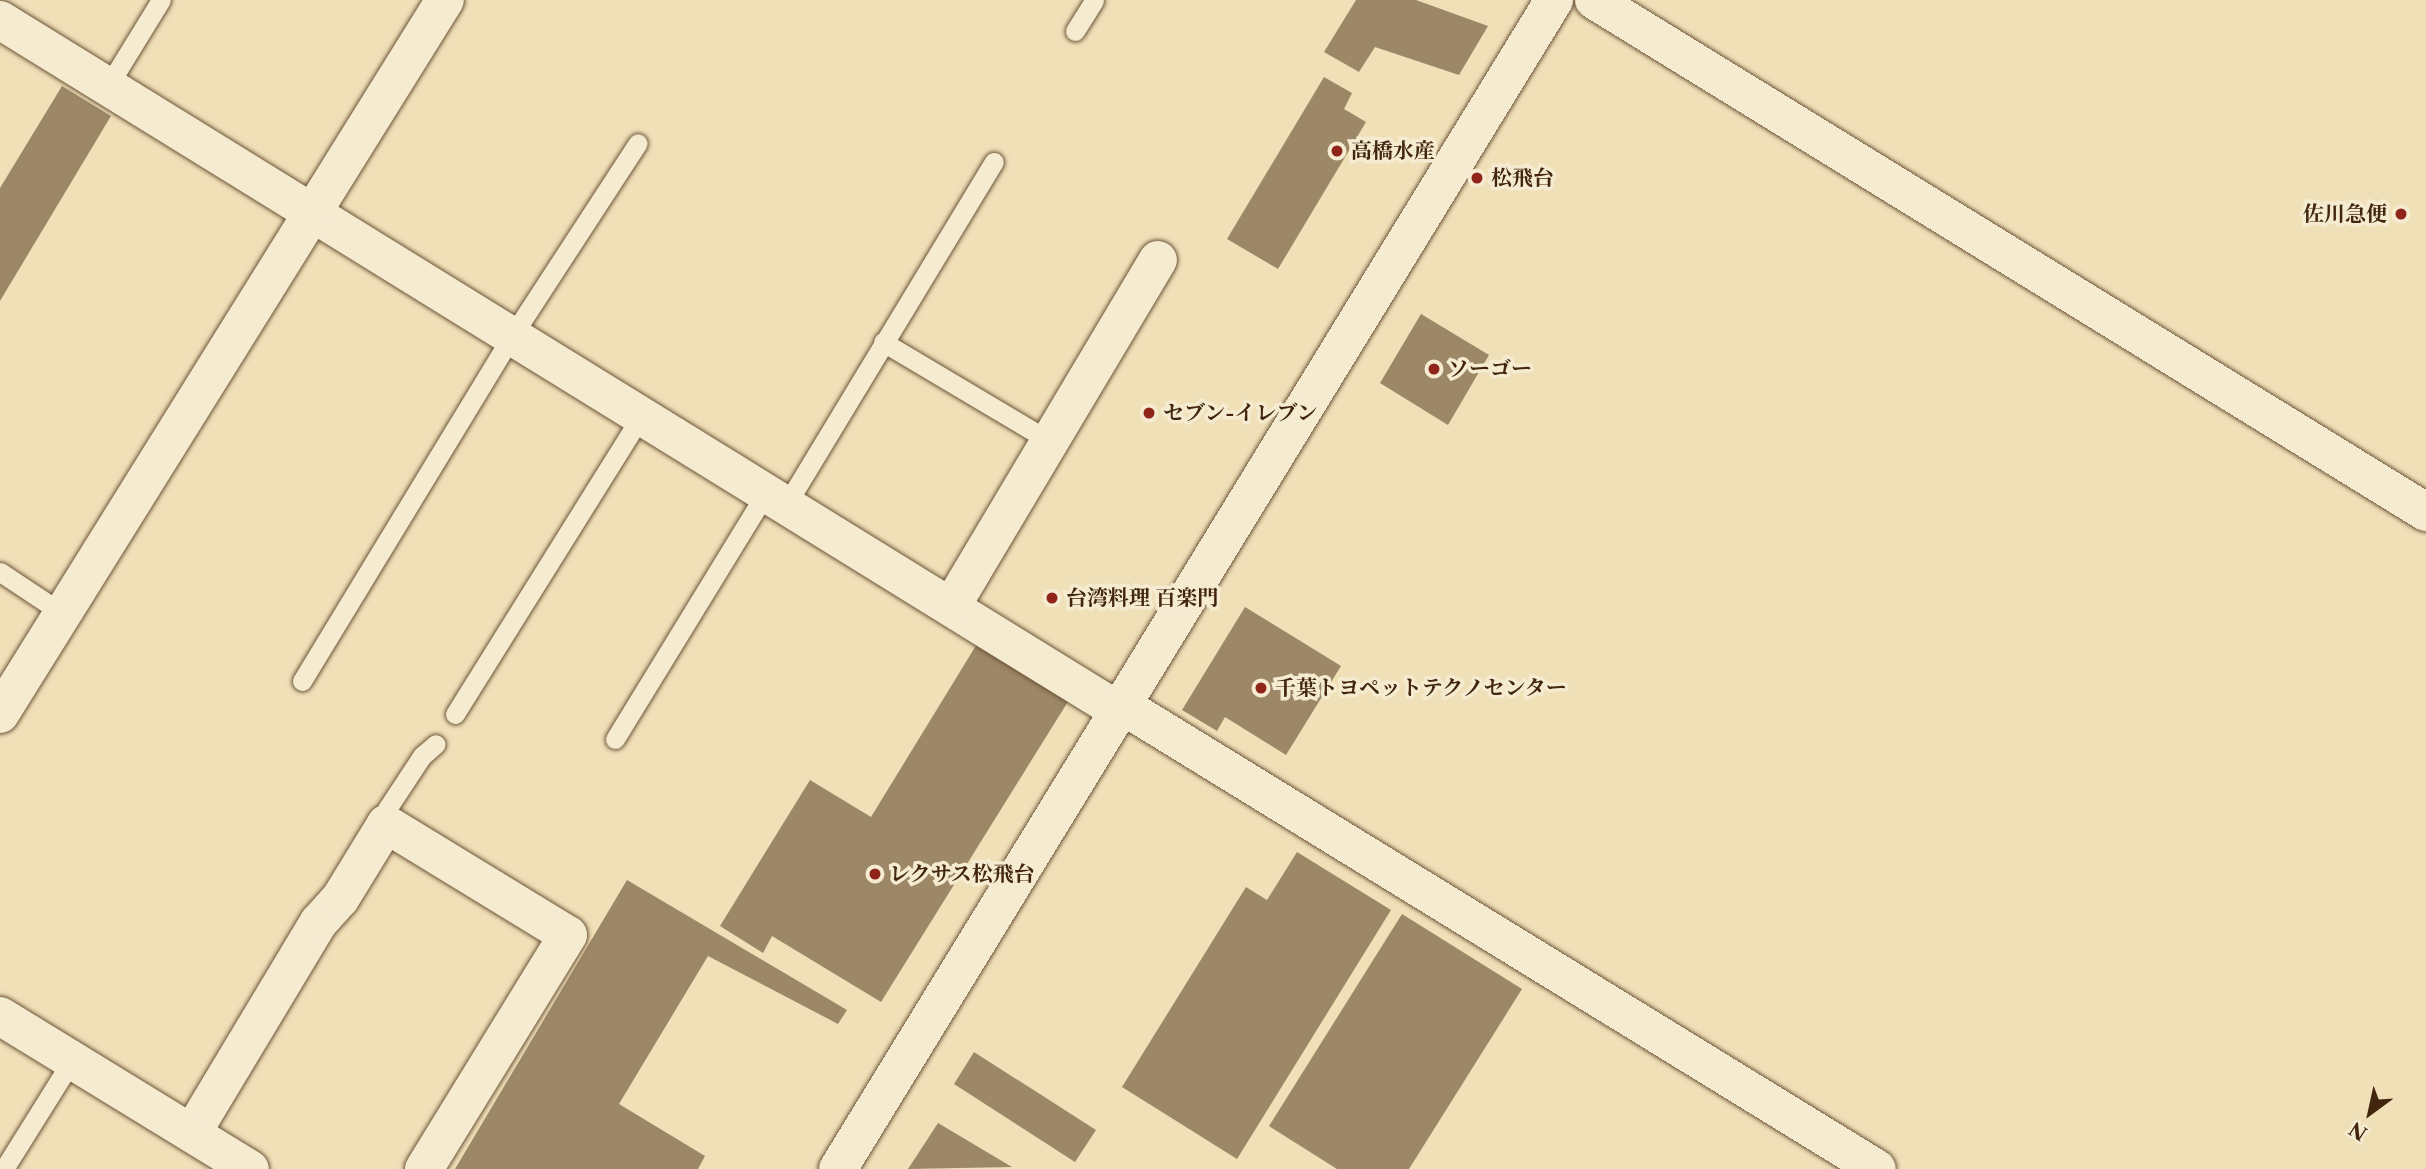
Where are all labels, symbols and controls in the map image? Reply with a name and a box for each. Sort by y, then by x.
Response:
place label: 高橋水産 [1351,138,1435,164]
marker: 高橋水産 [1329,143,1345,159]
place label: 松飛台 [1491,165,1554,191]
marker: 松飛台 [1469,170,1485,186]
place label: 佐川急便 [2303,201,2387,227]
marker: 佐川急便 [2393,206,2409,222]
place label: ソーゴー [1448,356,1532,382]
marker: ソーゴー [1426,361,1442,377]
place label: セブン-イレブン [1163,400,1319,426]
marker: セブン-イレブン [1141,405,1157,421]
place label: 台湾料理 百楽門 [1066,585,1218,611]
marker: 台湾料理 百楽門 [1044,590,1060,606]
place label: 千葉トヨペットテクノセンター [1275,675,1569,701]
marker: 千葉トヨペットテクノセンター [1253,680,1269,696]
place label: レクサス松飛台 [889,861,1036,887]
marker: レクサス松飛台 [867,866,883,882]
north arrow [2335,1078,2405,1148]
text: N [2345,1117,2371,1145]

